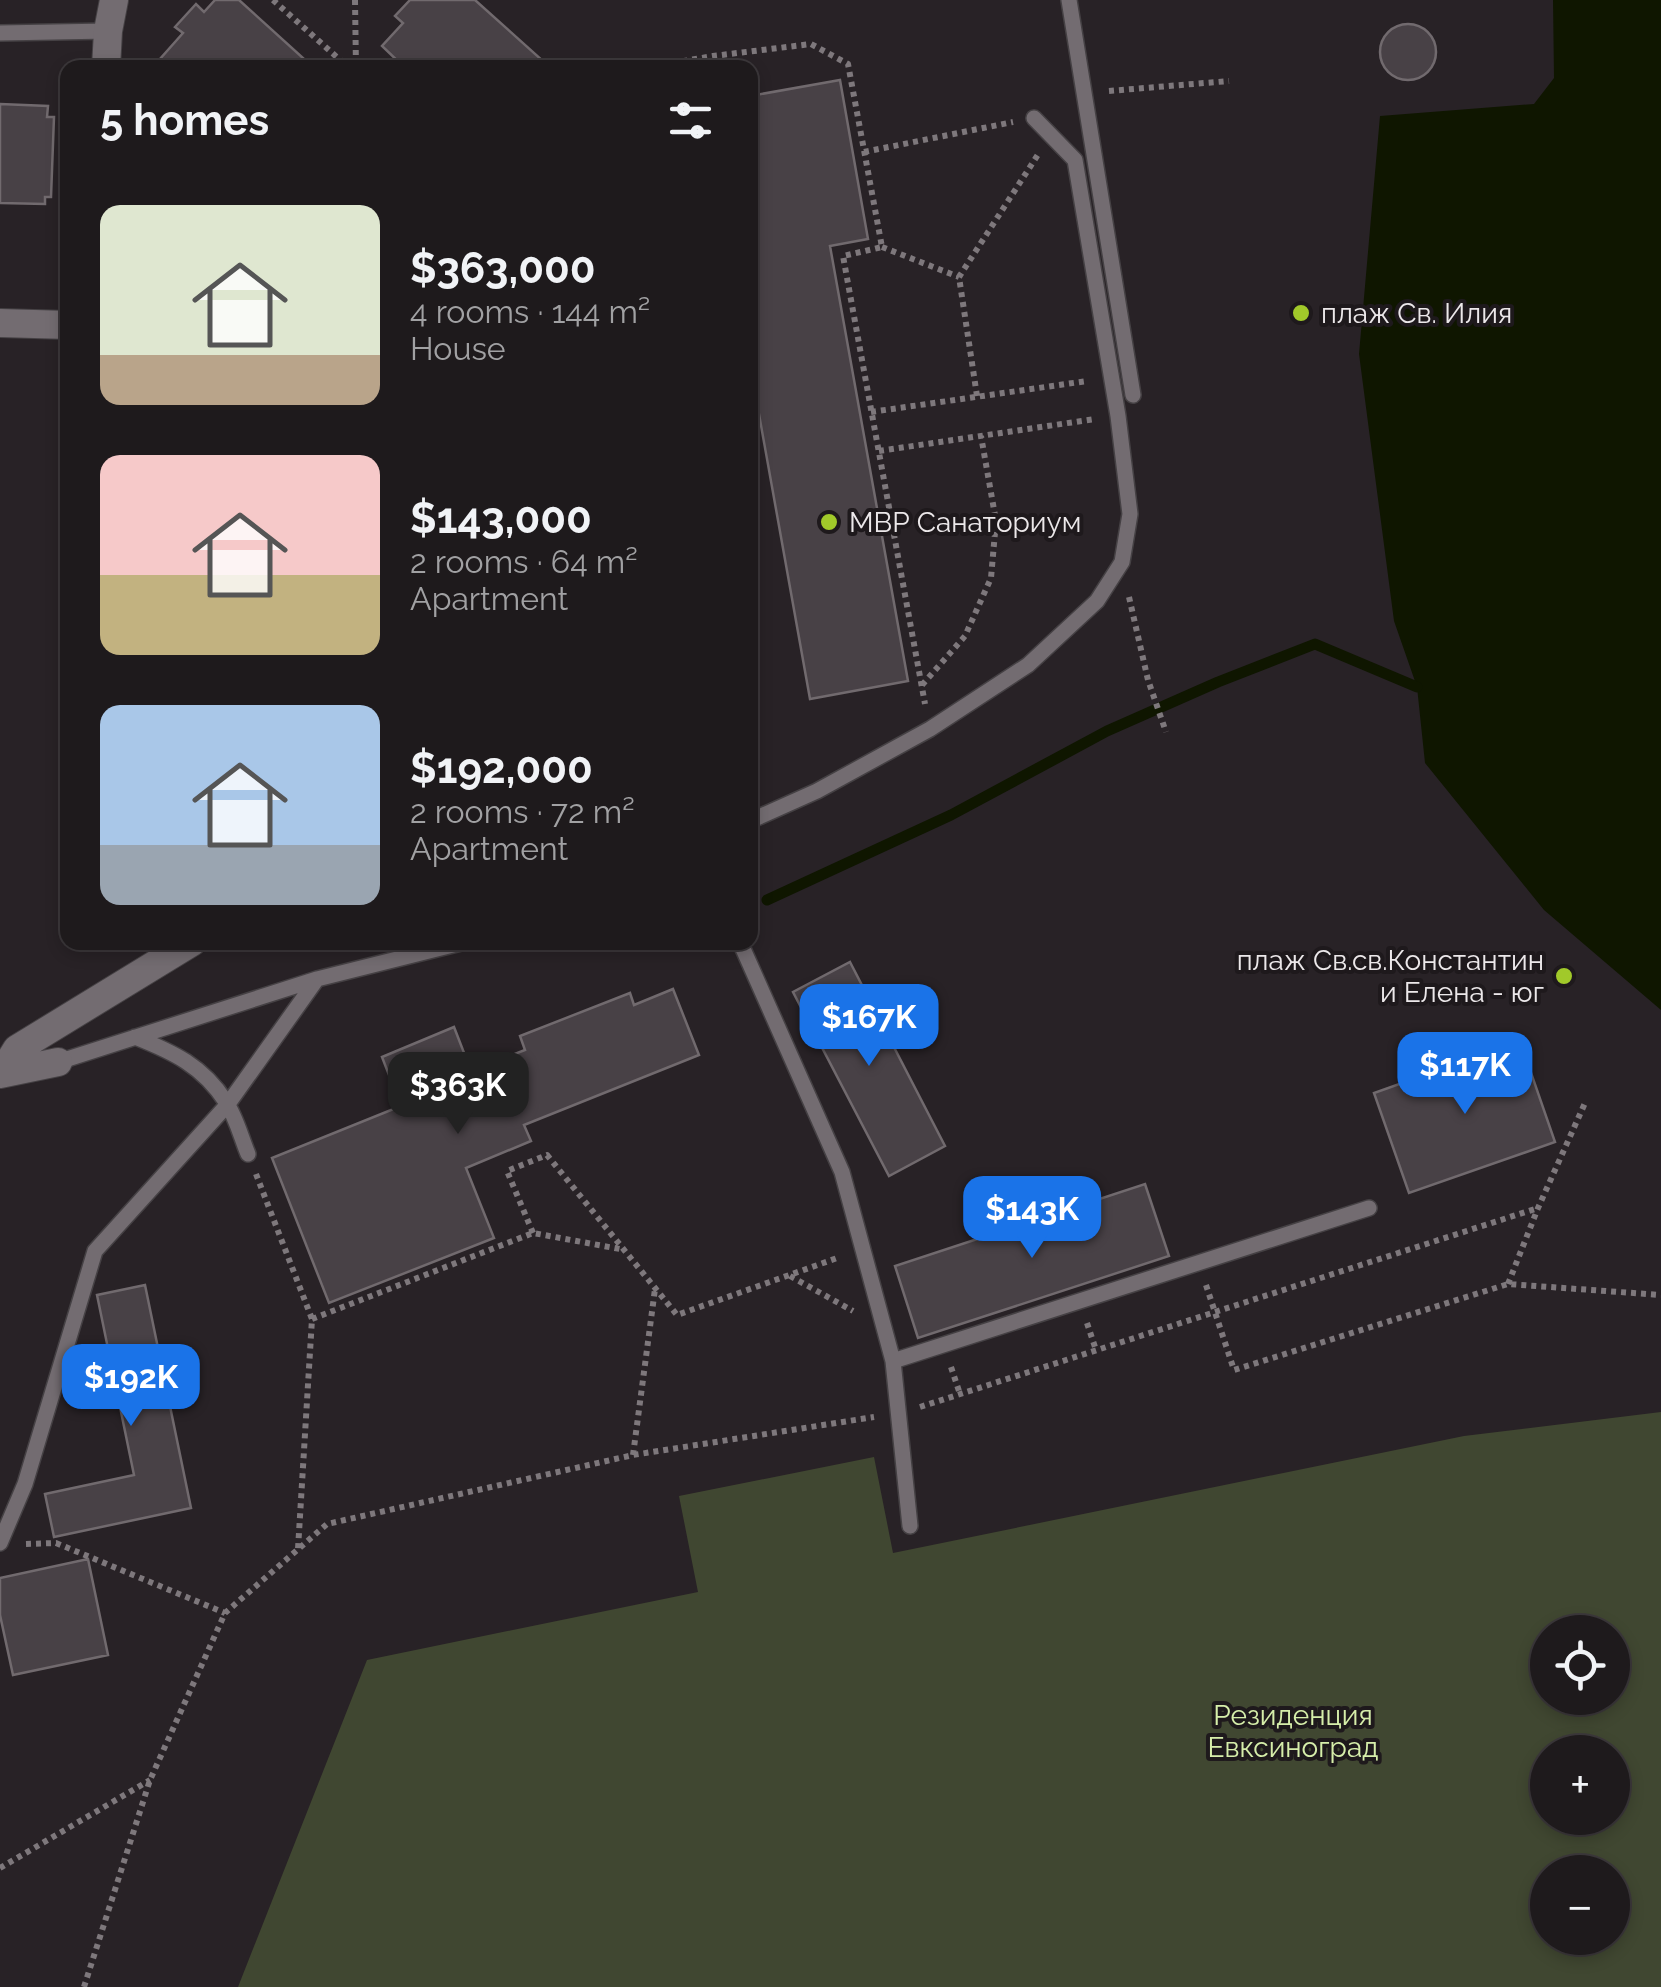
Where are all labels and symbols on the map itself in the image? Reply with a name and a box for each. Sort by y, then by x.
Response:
place label: плаж Св. Илия [1321,297,1512,330]
marker: плаж Св. Илия [1290,302,1312,324]
place label: МВР Санаториум [849,506,1081,539]
marker: МВР Санаториум [818,511,840,533]
place label: плаж Св.св.Константин и Елена - юг [1237,944,1544,1009]
marker: плаж Св.св.Константин и Елена - юг [1553,965,1575,987]
pin: $167K [799,984,939,1069]
pin: $117K [1395,1032,1535,1117]
pin: $363K [388,1052,528,1137]
pin: $143K [962,1176,1102,1261]
pin: $192K [61,1344,201,1429]
park label: Резиденция Евксиноград [1208,1699,1378,1764]

